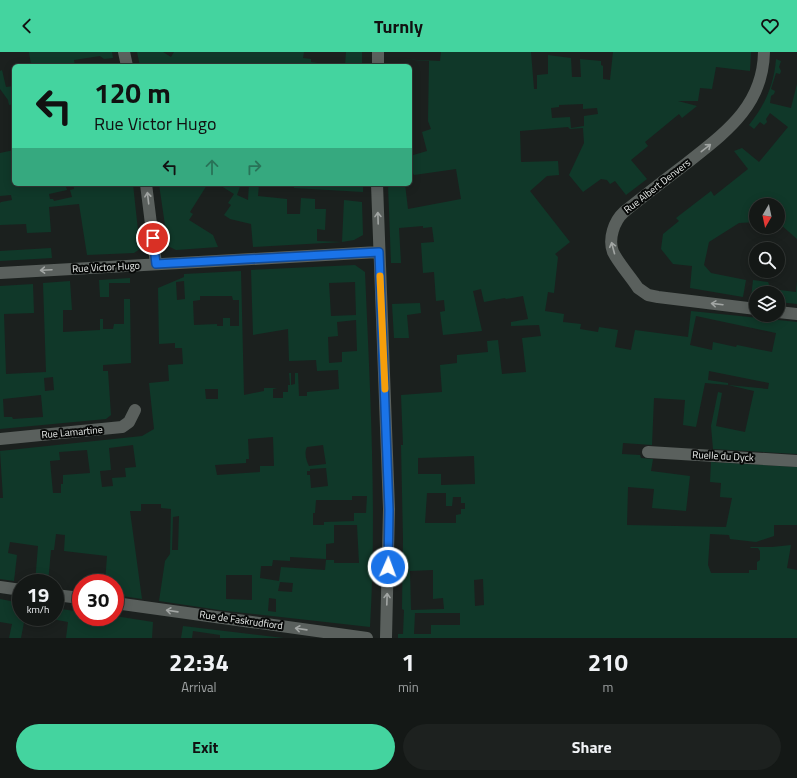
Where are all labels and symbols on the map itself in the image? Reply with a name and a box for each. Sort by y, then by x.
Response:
one-way arrow [700,143,711,152]
street label: Rue Albert Denvers [620,155,694,217]
one-way arrow [144,192,152,205]
north arrow [749,198,785,234]
one-way arrow [374,212,382,225]
pin [136,221,170,255]
one-way arrow [609,241,616,254]
street label: Rue Victor Hugo [72,258,140,276]
one-way arrow [40,267,53,274]
one-way arrow [711,300,724,308]
street label: Rue Lamartine [41,422,103,442]
street label: Ruelle du Dyck [692,447,754,465]
position arrow [367,546,409,588]
speed limit sign: 30 [72,574,124,626]
one-way arrow [384,593,391,606]
one-way arrow [166,607,179,615]
street label: Rue de Faskrudfiord [198,607,284,633]
one-way arrow [295,625,308,633]

